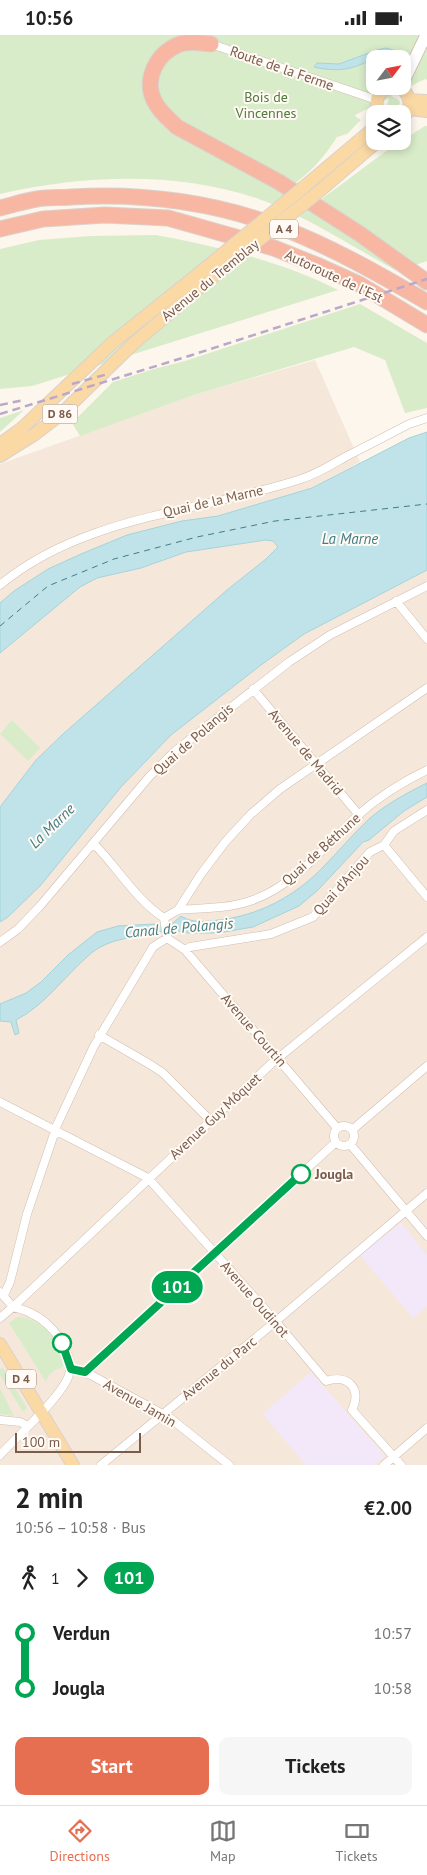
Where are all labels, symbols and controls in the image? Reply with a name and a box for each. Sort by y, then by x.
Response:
text: 10:56 [25,6,73,30]
street label: Route de la Ferme [228,42,336,94]
north arrow [366,50,411,95]
map controls [366,50,411,150]
park label: Bois de Vincennes [235,88,296,122]
button: layers [366,105,411,150]
road number: A 4 [270,219,298,238]
street label: Avenue du Tremblay [158,235,263,325]
street label: Autoroute de l’Est [282,245,386,307]
road number: D 86 [42,404,78,423]
street label: Quai de la Marne [161,481,265,521]
water label: La Marne [322,529,378,548]
street label: Quai de Polangis [149,699,237,779]
street label: Avenue de Madrid [265,705,347,799]
water label: La Marne [25,799,79,852]
street label: Quai de Béthune [278,809,364,889]
street label: Quai d'Anjou [309,851,373,919]
water label: Canal de Polangis [124,913,234,942]
street label: Avenue Courtin [217,990,291,1070]
street label: Avenue Guy Môquet [165,1069,265,1163]
marker: Jougla [291,1164,311,1184]
place label: Jougla [314,1165,353,1183]
street label: Avenue Oudinot [217,1257,293,1341]
line badge: 101 [148,1271,206,1303]
text: 101 [162,1275,192,1298]
street label: Avenue du Parc [178,1332,260,1404]
unlabelled marker [52,1333,72,1353]
road number: D 4 [6,1370,36,1389]
street label: Avenue Jamin [100,1375,180,1431]
scale bar [15,1430,141,1453]
text: 100 m [22,1433,60,1451]
text: 2 min [15,1479,83,1516]
text: €2.00 [364,1496,412,1520]
text: 10:56 – 10:58 · Bus [15,1517,146,1537]
icon: walk [15,1564,43,1592]
icon: forward [68,1564,96,1592]
text: 101 [114,1566,144,1589]
text: 1 [51,1568,60,1588]
text: Verdun [53,1621,110,1645]
text: 10:57 [374,1623,412,1643]
text: Jougla [53,1676,105,1700]
text: 10:58 [374,1678,412,1698]
button: Start [15,1737,209,1795]
button: Tickets [219,1737,412,1795]
tab: Directions [49,1817,110,1865]
tab: Map [209,1817,237,1865]
tab: Tickets [335,1817,378,1865]

